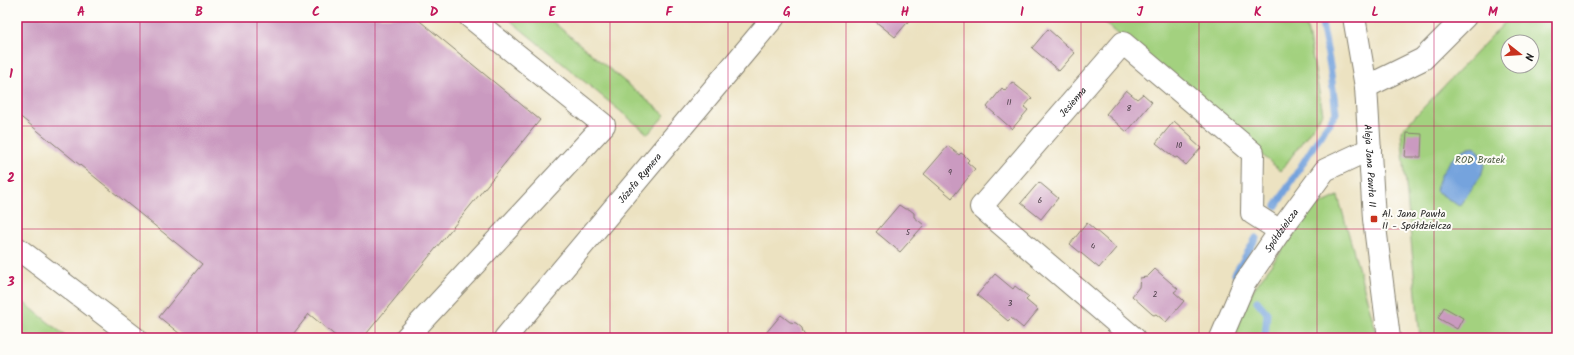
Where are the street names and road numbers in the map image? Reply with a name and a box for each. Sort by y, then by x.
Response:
street label: Jesienna [1055,83,1091,121]
street label: Aleja Jana Pawła II [1359,124,1380,208]
street label: Józefa Rymera [614,149,666,207]
street label: Spółdzielcza [1261,205,1303,256]

